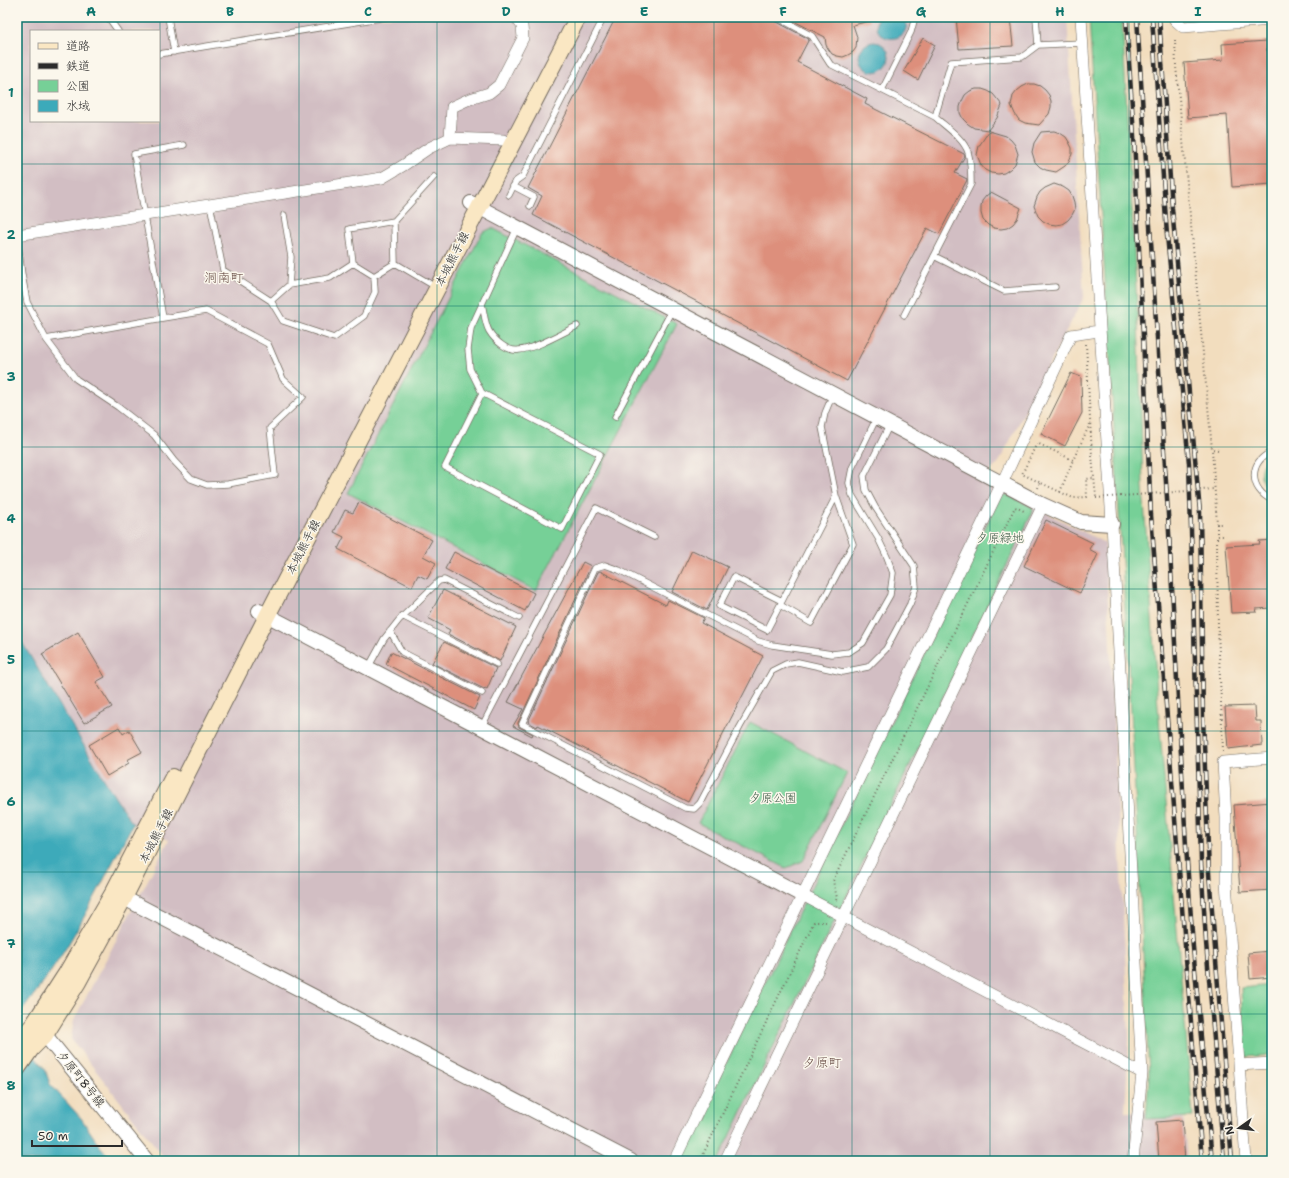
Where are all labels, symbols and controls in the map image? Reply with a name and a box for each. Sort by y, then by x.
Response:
text: A [86,3,96,20]
text: B [226,3,234,20]
text: C [364,3,372,20]
text: D [501,3,511,20]
text: E [640,3,649,20]
text: F [779,3,787,20]
text: G [916,3,927,20]
text: H [1055,3,1065,20]
text: I [1194,3,1202,20]
legend [30,30,160,122]
text: 道路 [66,38,90,54]
text: 鉄道 [66,58,90,74]
text: 公園 [66,78,90,94]
text: 1 [8,84,14,101]
text: 水域 [66,98,90,114]
text: 2 [6,226,16,243]
street label: 本城熊手線 [431,229,473,289]
district label: 洞南町 [204,269,244,286]
text: 3 [6,368,16,385]
text: 4 [6,510,16,527]
street label: 本城熊手線 [282,517,324,577]
park label: 夕原緑地 [976,530,1024,546]
text: 5 [7,651,15,668]
park label: 夕原公園 [749,790,797,806]
text: 6 [6,793,16,810]
street label: 本城熊手線 [135,806,177,866]
text: 7 [6,935,16,952]
street label: 夕原町8号線 [53,1047,109,1111]
district label: 夕原町 [802,1054,842,1071]
text: 8 [6,1077,16,1094]
north arrow [1219,1108,1259,1148]
scale bar [32,1122,122,1148]
text: N [1221,1124,1238,1136]
text: 50 m [38,1128,68,1144]

